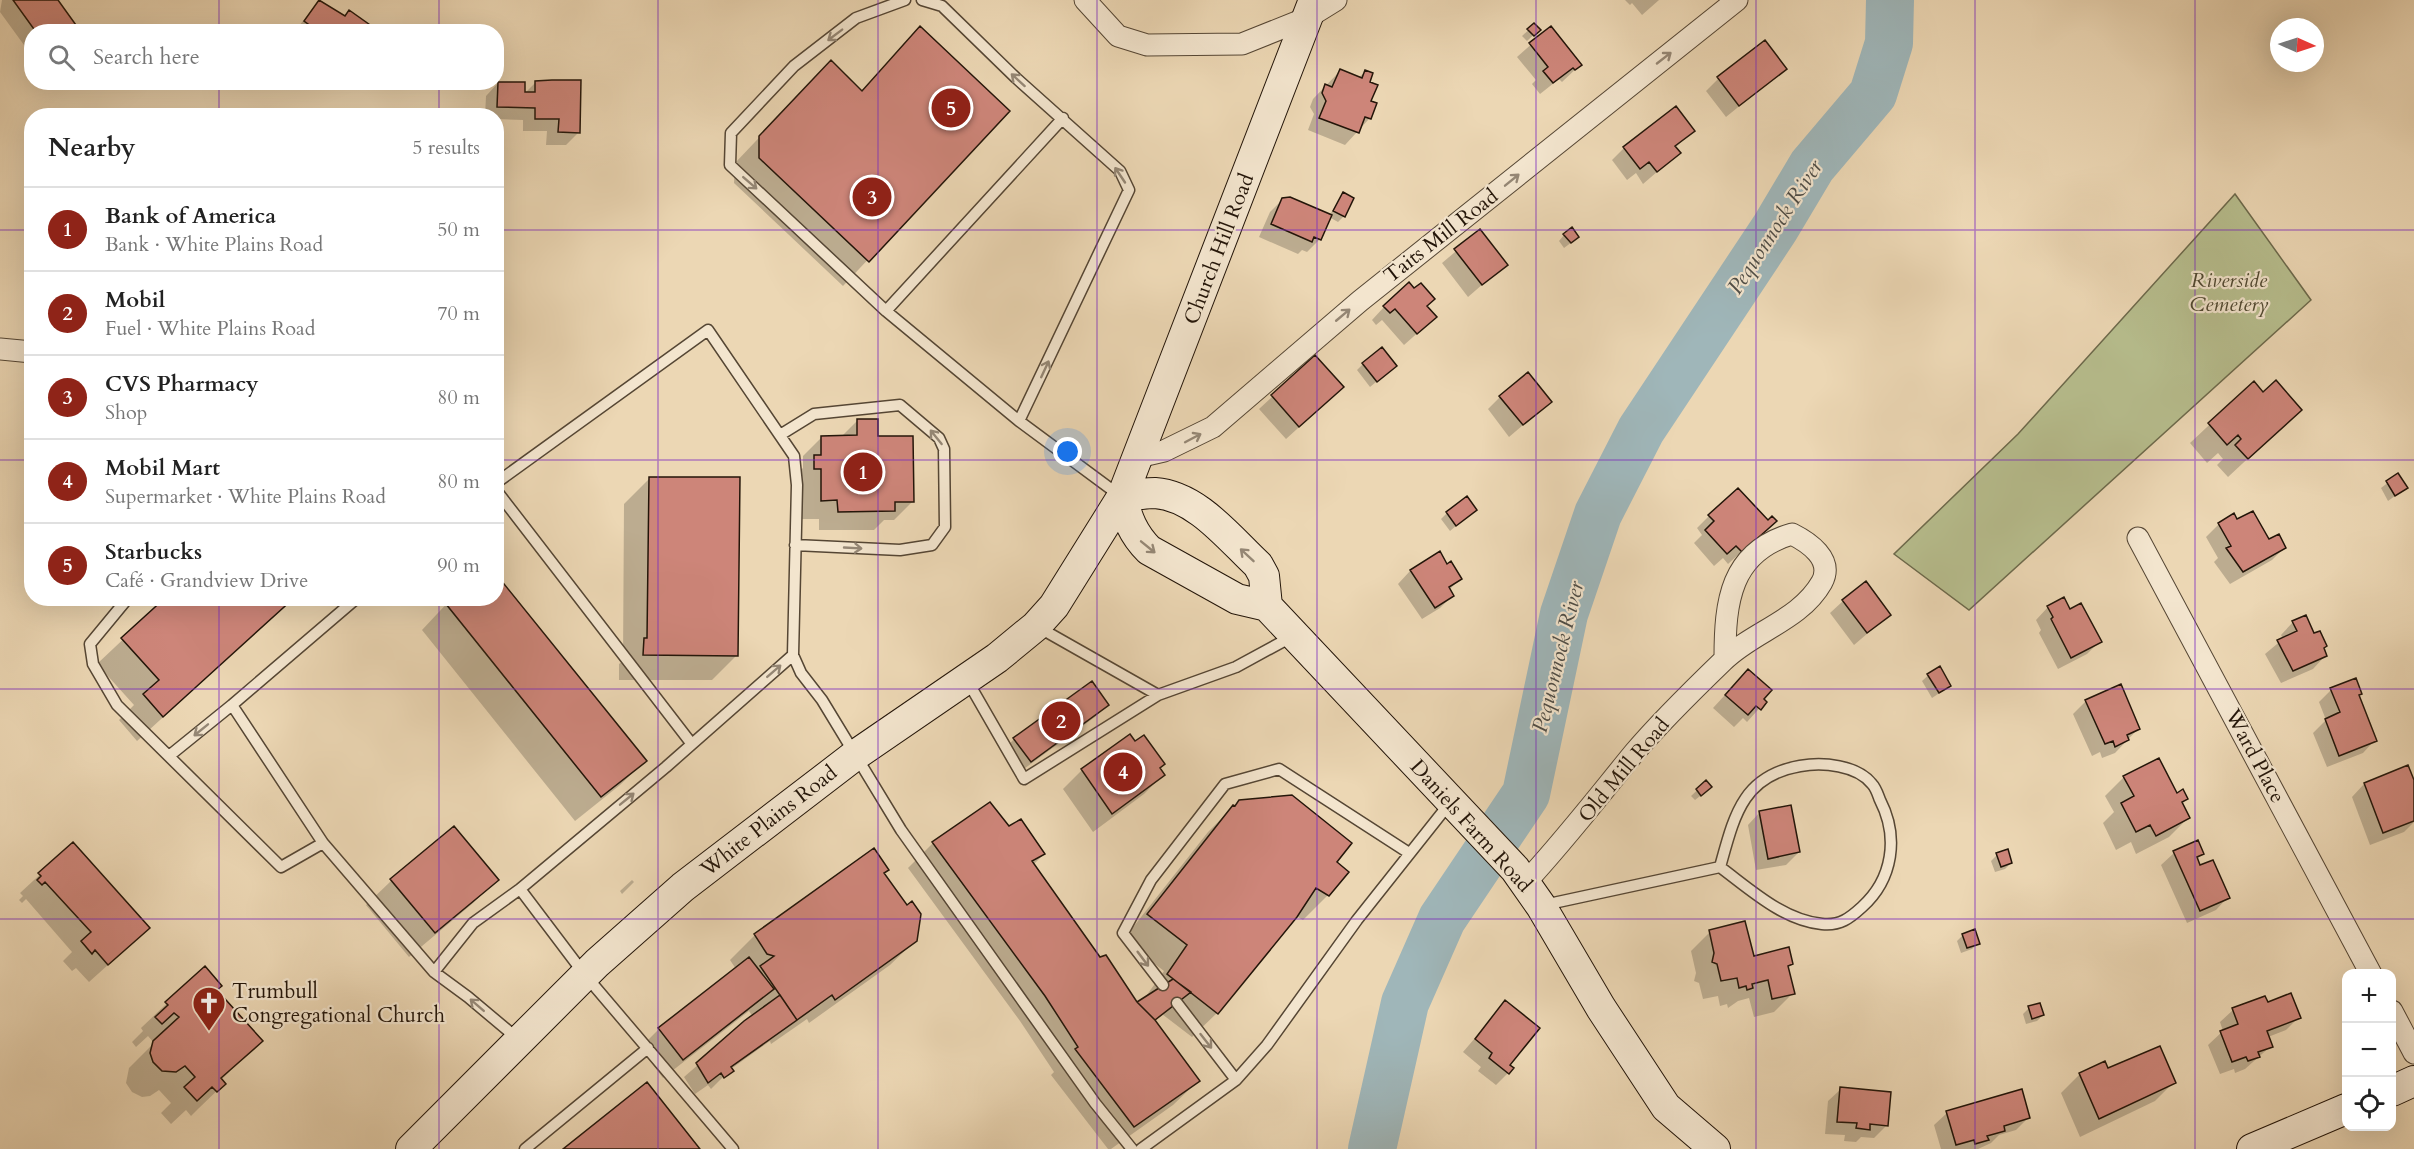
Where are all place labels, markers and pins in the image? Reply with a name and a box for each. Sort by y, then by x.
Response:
pin: 5 [932,86,970,130]
pin: 3 [852,174,892,220]
pin: 1 [844,450,882,494]
pin: 2 [1042,698,1080,744]
pin: 4 [1104,750,1142,794]
place label: Trumbull Congregational Church [232,977,445,1030]
church icon: Trumbull Congregational Church [191,985,227,1032]

